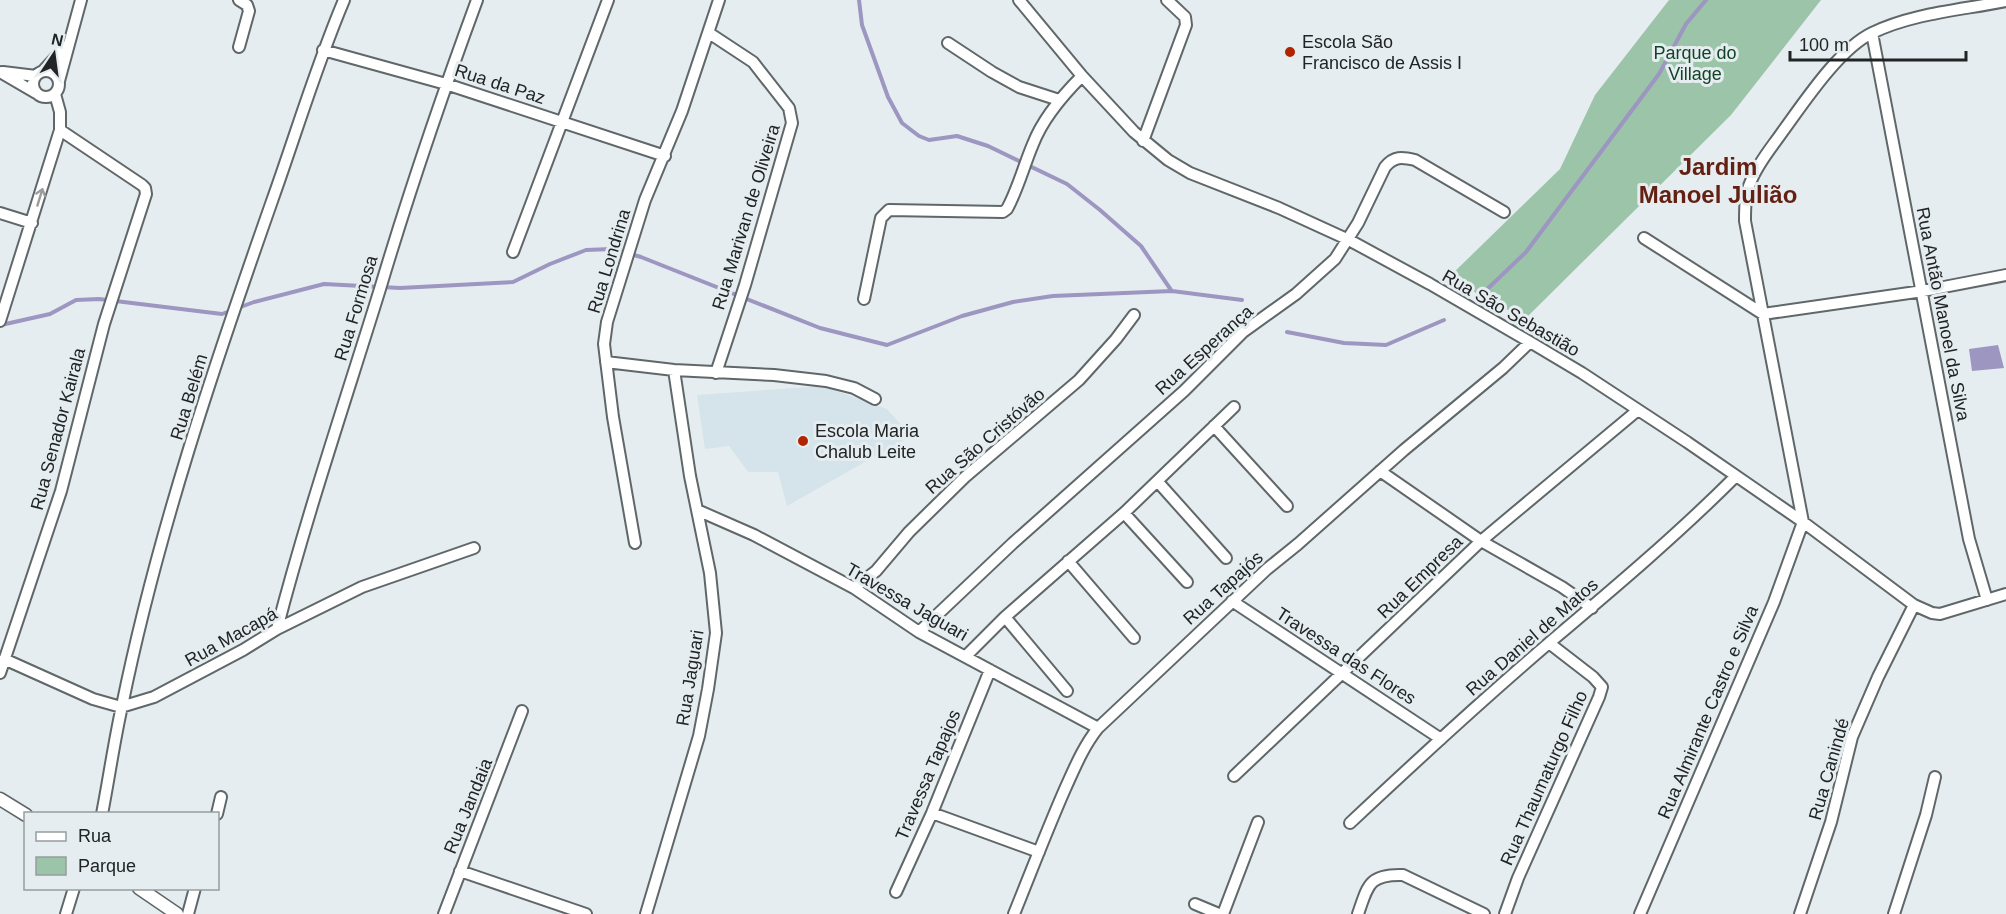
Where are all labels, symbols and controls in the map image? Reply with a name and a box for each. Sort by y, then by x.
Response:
north arrow [24,24,84,84]
scale bar [1790,24,1966,62]
text: N [50,30,65,49]
place label: Escola São Francisco de Assis I [1302,32,1462,73]
text: 100 m [1799,35,1849,55]
park label: Parque do Village [1653,43,1737,84]
marker: Escola São Francisco de Assis I [1283,45,1297,59]
street label: Rua da Paz [452,60,548,108]
street label: Rua Marivan de Oliveira [708,121,784,312]
district label: Jardim Manoel Julião [1639,153,1797,208]
one-way arrow [35,188,46,207]
street label: Rua Londrina [584,205,635,316]
street label: Rua Antão Manoel da Silva [1912,206,1974,423]
street label: Rua Formosa [330,252,382,363]
street label: Rua São Sebastião [1439,266,1583,360]
street label: Rua Esperança [1151,300,1258,399]
street label: Rua Senador Kairala [27,345,90,512]
street label: Rua Belém [166,351,212,443]
street label: Rua São Cristóvão [921,384,1049,498]
place label: Escola Maria Chalub Leite [815,421,920,462]
marker: Escola Maria Chalub Leite [796,434,810,448]
street label: Rua Empresa [1373,531,1467,622]
street label: Rua Tapajós [1179,547,1267,629]
street label: Travessa Jaguari [843,559,971,645]
street label: Rua Daniel de Matos [1462,574,1602,700]
street label: Rua Almirante Castro e Silva [1654,601,1763,822]
street label: Rua Macapá [182,603,281,670]
street label: Travessa das Flores [1272,603,1420,709]
street label: Rua Jaguari [673,629,707,727]
street label: Rua Thaumaturgo Filho [1496,688,1592,868]
street label: Travessa Tapajos [891,707,965,843]
street label: Rua Canindé [1805,716,1853,822]
street label: Rua Jandaia [440,754,497,857]
legend [24,812,219,890]
text: Rua [78,826,112,846]
text: Parque [78,856,136,876]

